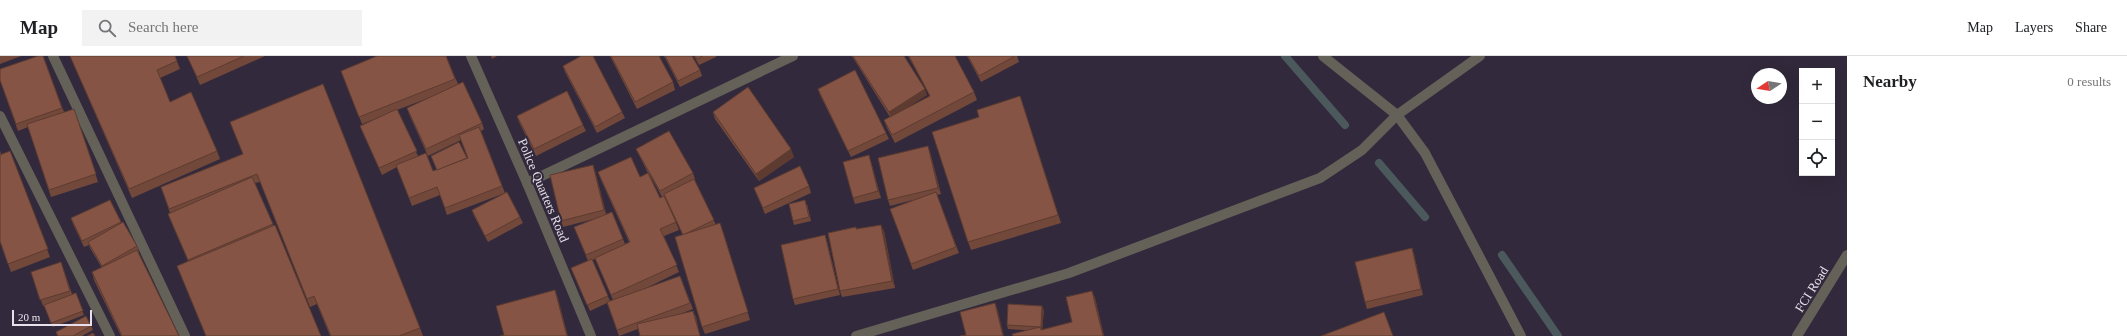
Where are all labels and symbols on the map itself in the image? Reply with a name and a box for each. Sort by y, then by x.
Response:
north arrow [1751,68,1787,104]
street label: Police Quarters Road [515,136,572,245]
street label: FCI Road [1792,263,1832,315]
scale bar [12,308,92,327]

